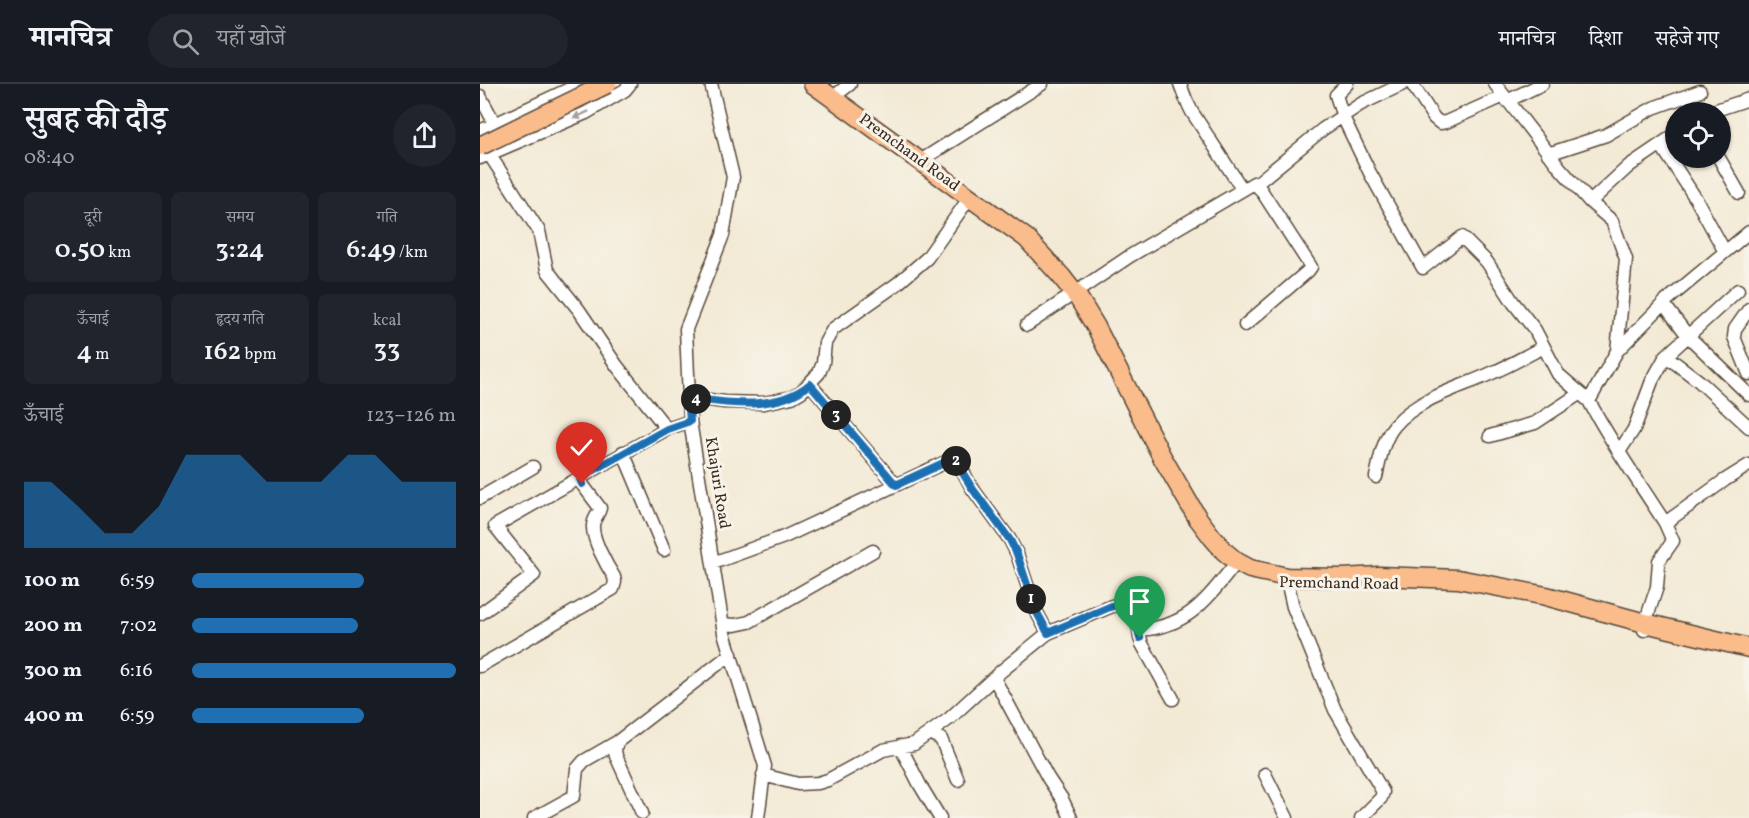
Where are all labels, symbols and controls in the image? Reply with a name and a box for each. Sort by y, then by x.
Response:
search box [148,14,568,68]
text: मानचित्र [30,19,112,58]
text: यहाँ खोजें [217,24,285,55]
icon: search [169,25,202,58]
text: मानचित्र [1499,25,1556,54]
text: दिशा [1589,25,1622,54]
text: सहेजे गए [1655,25,1719,54]
text: सुबह की दौड़ [24,98,167,144]
map controls [1665,102,1731,168]
button: locate [1665,102,1731,168]
button: share [393,104,456,167]
street label: Premchand Road [854,109,964,197]
one-way arrow [572,110,590,120]
text: 08:40 [24,144,74,172]
text: दूरी [84,207,102,229]
text: समय [226,207,254,229]
text: गति [377,207,397,229]
text: 0.50 [55,232,105,268]
text: 3:24 [215,232,265,268]
text: 6:49 [346,232,396,268]
text: km [105,242,131,264]
text: /km [396,242,428,264]
text: ऊँचाई [77,309,109,331]
text: हृदय गति [216,309,264,331]
text: kcal [373,310,401,332]
text: 33 [374,332,400,368]
text: 4 [76,334,92,370]
text: 162 [203,334,241,370]
text: m [92,344,110,366]
text: bpm [241,344,277,366]
pin: 4 [681,384,711,414]
text: 4 [691,388,701,410]
pin: 3 [821,400,851,430]
text: ऊँचाई [24,402,63,430]
text: 123–126 m [366,402,456,430]
text: 3 [832,404,840,426]
pin [556,422,607,484]
icon: check [565,431,598,464]
street label: Khajuri Road [699,435,735,531]
pin: 2 [941,446,971,476]
text: 2 [952,450,960,472]
text: 100 m [24,567,80,595]
text: 6:59 [120,567,154,595]
street label: Premchand Road [1279,572,1399,596]
pin [1114,576,1165,638]
pin: 1 [1016,584,1046,614]
icon: arrive [1123,585,1156,618]
text: 1 [1028,588,1034,610]
text: 200 m [24,612,82,640]
text: 7:02 [120,612,157,640]
text: 300 m [24,657,82,685]
text: 6:16 [120,657,153,685]
text: 400 m [24,702,84,730]
text: 6:59 [120,702,154,730]

